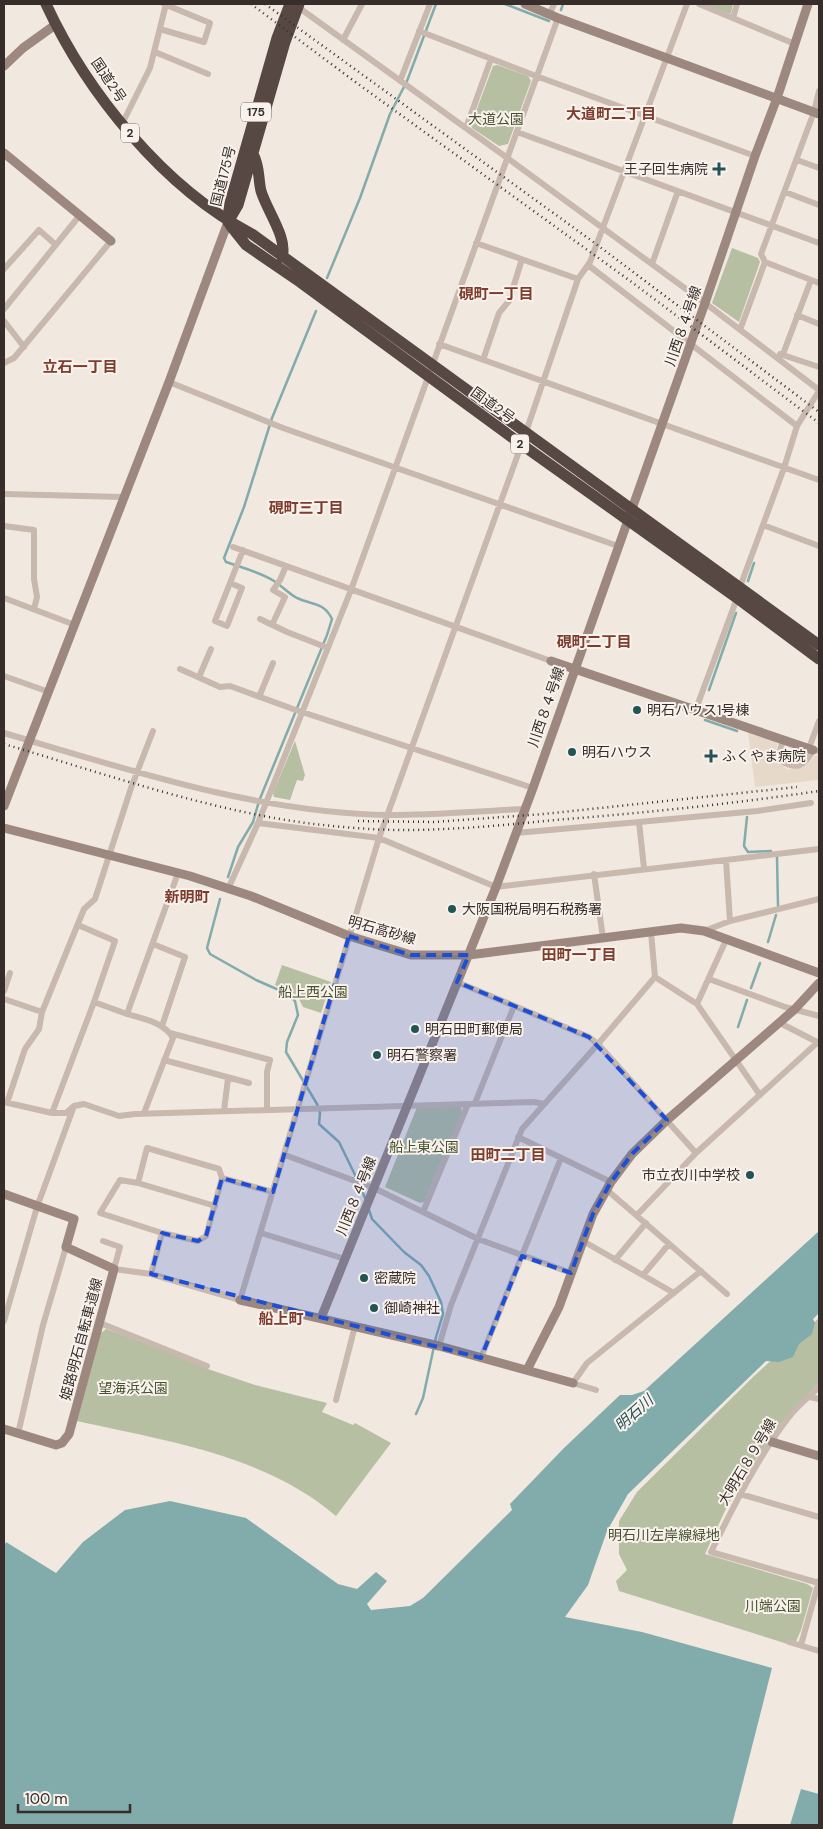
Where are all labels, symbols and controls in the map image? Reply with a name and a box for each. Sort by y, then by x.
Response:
street label: 国道2号 [88,54,130,106]
road number: 175 [241,102,271,121]
district label: 大道町二丁目 [566,104,656,124]
park label: 大道公園 [468,110,524,128]
road number: 2 [121,124,139,142]
street label: 国道175号 [207,144,239,208]
place label: 王子回生病院 [624,160,708,178]
marker: 王子回生病院 [712,162,726,176]
street label: 川西８４号線 [661,283,705,369]
district label: 硯町一丁目 [458,284,534,304]
district label: 立石一丁目 [42,357,118,377]
street label: 国道2号 [467,383,519,427]
road number: 2 [511,434,529,454]
district label: 硯町三丁目 [268,498,344,518]
district label: 硯町二丁目 [556,632,632,652]
street label: 川西８４号線 [524,664,568,750]
place label: 明石ハウス1号棟 [647,701,749,719]
marker: 明石ハウス1号棟 [631,704,643,716]
place label: 明石ハウス [582,743,652,761]
marker: 明石ハウス [566,746,578,758]
place label: ふくやま病院 [722,747,806,765]
marker: ふくやま病院 [704,749,718,763]
district label: 新明町 [164,887,210,907]
place label: 大阪国税局明石税務署 [462,900,602,918]
marker: 大阪国税局明石税務署 [446,903,458,915]
street label: 明石高砂線 [346,912,418,948]
district label: 田町一丁目 [541,945,617,965]
park label: 船上西公園 [278,983,348,1001]
place label: 明石田町郵便局 [425,1020,523,1038]
marker: 明石田町郵便局 [409,1023,421,1035]
place label: 明石警察署 [387,1046,457,1064]
marker: 明石警察署 [371,1049,383,1061]
park label: 船上東公園 [389,1138,459,1156]
district label: 田町二丁目 [470,1145,546,1165]
street label: 川西８４号線 [332,1154,380,1238]
place label: 市立衣川中学校 [642,1166,740,1184]
marker: 市立衣川中学校 [744,1169,756,1181]
place label: 密蔵院 [374,1269,416,1287]
marker: 密蔵院 [358,1272,370,1284]
street label: 姫路明石自転車道線 [56,1276,106,1402]
place label: 御崎神社 [384,1299,440,1317]
marker: 御崎神社 [368,1302,380,1314]
district label: 船上町 [258,1309,304,1329]
park label: 望海浜公園 [98,1379,168,1397]
water label: 明石川 [611,1389,659,1435]
street label: 大明石８９号線 [714,1415,780,1509]
park label: 明石川左岸線緑地 [608,1526,720,1544]
park label: 川端公園 [745,1597,801,1615]
scale bar [18,1782,130,1814]
text: 100 m [25,1789,68,1809]

